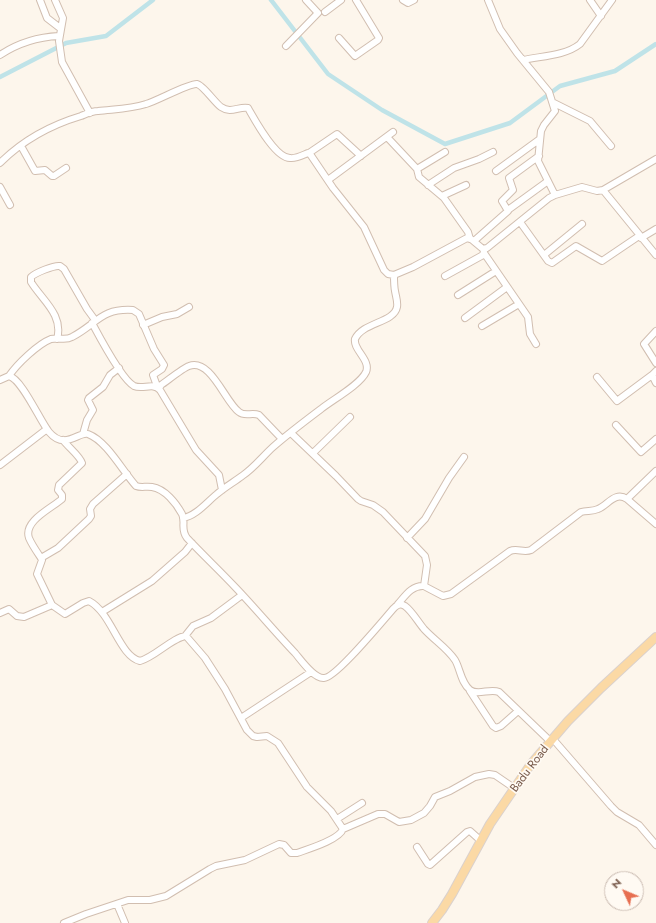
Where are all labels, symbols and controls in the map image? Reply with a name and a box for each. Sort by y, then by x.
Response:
street label: Badu Road [508,743,552,795]
north arrow [604,871,644,911]
text: N [607,875,625,892]

